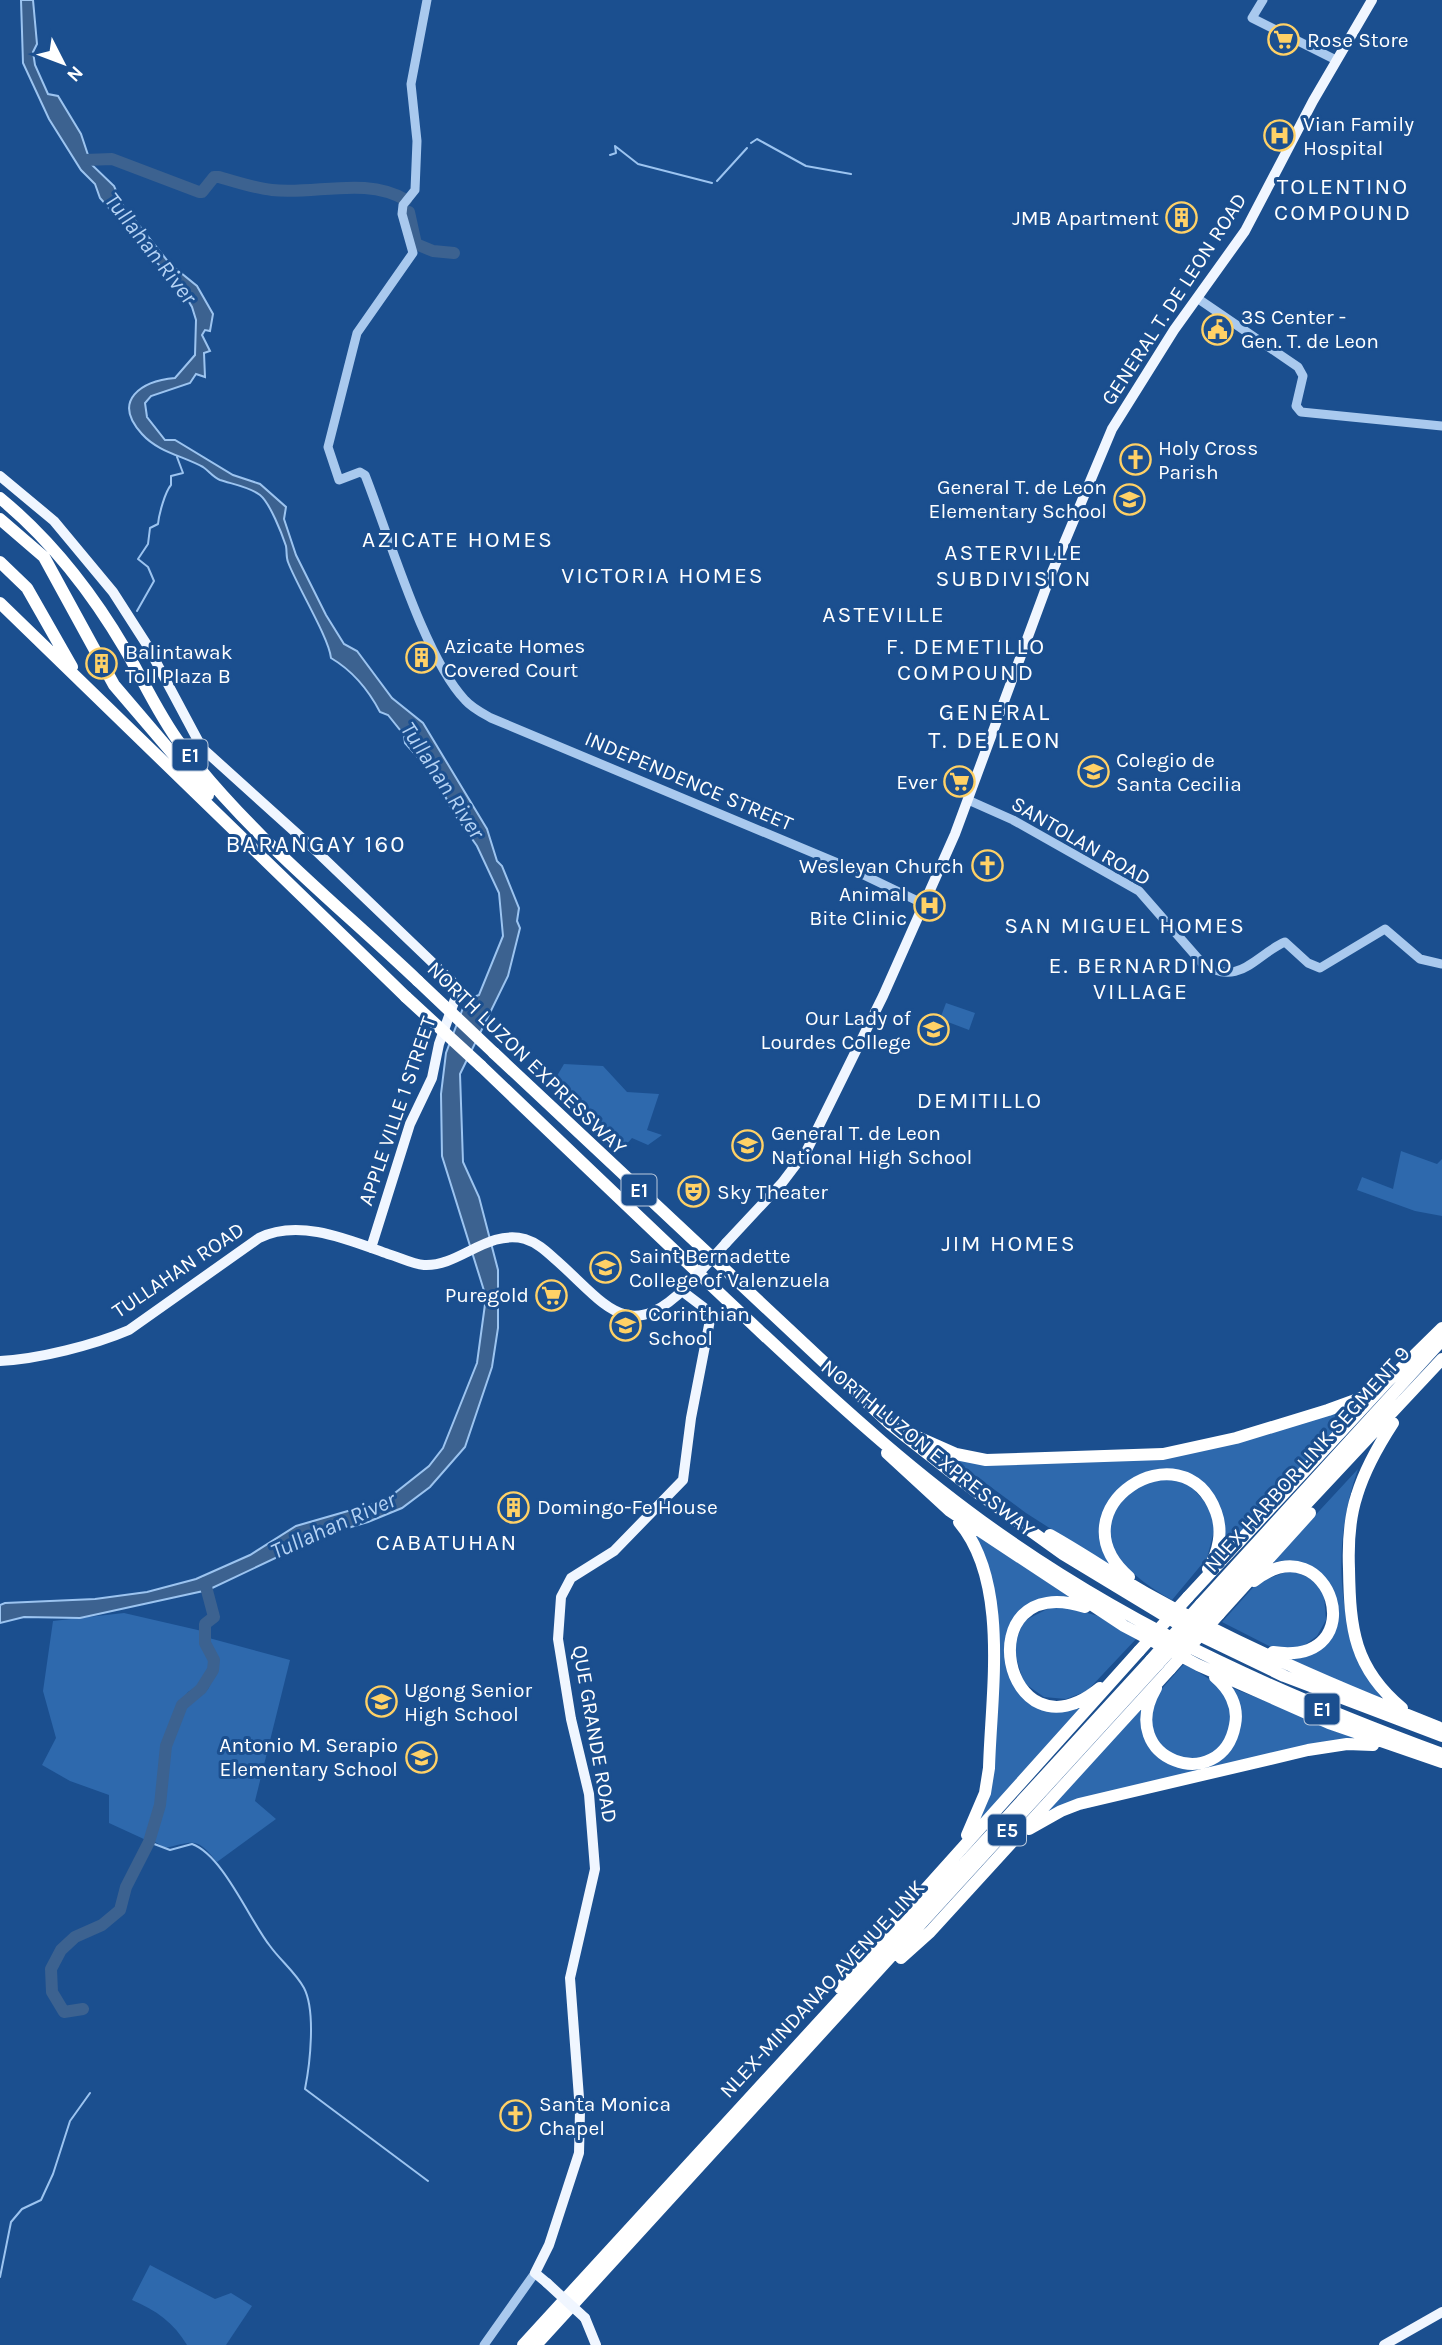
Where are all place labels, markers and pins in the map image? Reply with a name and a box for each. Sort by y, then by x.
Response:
supermarket icon: Rose Store [1267,23,1301,57]
place label: Rose Store [1307,28,1409,52]
place label: Vian Family Hospital [1303,112,1414,160]
hospital icon: Vian Family Hospital [1263,119,1297,153]
building icon: JMB Apartment [1165,201,1199,235]
place label: JMB Apartment [1012,206,1159,230]
place label: 3S Center - Gen. T. de Leon [1241,305,1379,353]
public building icon: 3S Center - Gen. T. de Leon [1201,312,1235,346]
place label: Holy Cross Parish [1158,436,1258,484]
church icon: Holy Cross Parish [1118,443,1152,477]
place label: General T. de Leon Elementary School [929,475,1107,523]
school or university icon: General T. de Leon Elementary School [1113,482,1147,516]
place label: Azicate Homes Covered Court [444,634,585,682]
place label: Balintawak Toll Plaza B [125,640,233,688]
building icon: Azicate Homes Covered Court [404,641,438,675]
building icon: Balintawak Toll Plaza B [85,647,119,681]
place label: Colegio de Santa Cecilia [1116,748,1242,796]
school or university icon: Colegio de Santa Cecilia [1076,755,1110,789]
supermarket icon: Ever [943,765,977,799]
place label: Ever [896,770,937,794]
church icon: Wesleyan Church [970,849,1004,883]
place label: Wesleyan Church [799,854,964,878]
place label: Animal Bite Clinic [809,882,907,930]
hospital icon: Animal Bite Clinic [913,889,947,923]
place label: Our Lady of Lourdes College [761,1006,912,1054]
school or university icon: Our Lady of Lourdes College [917,1013,951,1047]
place label: General T. de Leon National High School [771,1121,973,1169]
school or university icon: General T. de Leon National High School [731,1128,765,1162]
theatre icon: Sky Theater [677,1175,711,1209]
place label: Sky Theater [717,1180,828,1204]
place label: Saint Bernadette College of Valenzuela [629,1244,830,1292]
school or university icon: Saint Bernadette College of Valenzuela [589,1251,623,1285]
supermarket icon: Puregold [535,1278,569,1312]
place label: Puregold [445,1283,529,1307]
place label: Corinthian School [648,1302,750,1350]
school or university icon: Corinthian School [608,1309,642,1343]
building icon: Domingo-Fe House [497,1490,531,1524]
place label: Domingo-Fe House [537,1495,718,1519]
place label: Ugong Senior High School [404,1678,532,1726]
school or university icon: Ugong Senior High School [364,1685,398,1719]
place label: Antonio M. Serapio Elementary School [219,1733,398,1781]
school or university icon: Antonio M. Serapio Elementary School [404,1740,438,1774]
place label: Santa Monica Chapel [539,2092,671,2140]
church icon: Santa Monica Chapel [499,2099,533,2133]

